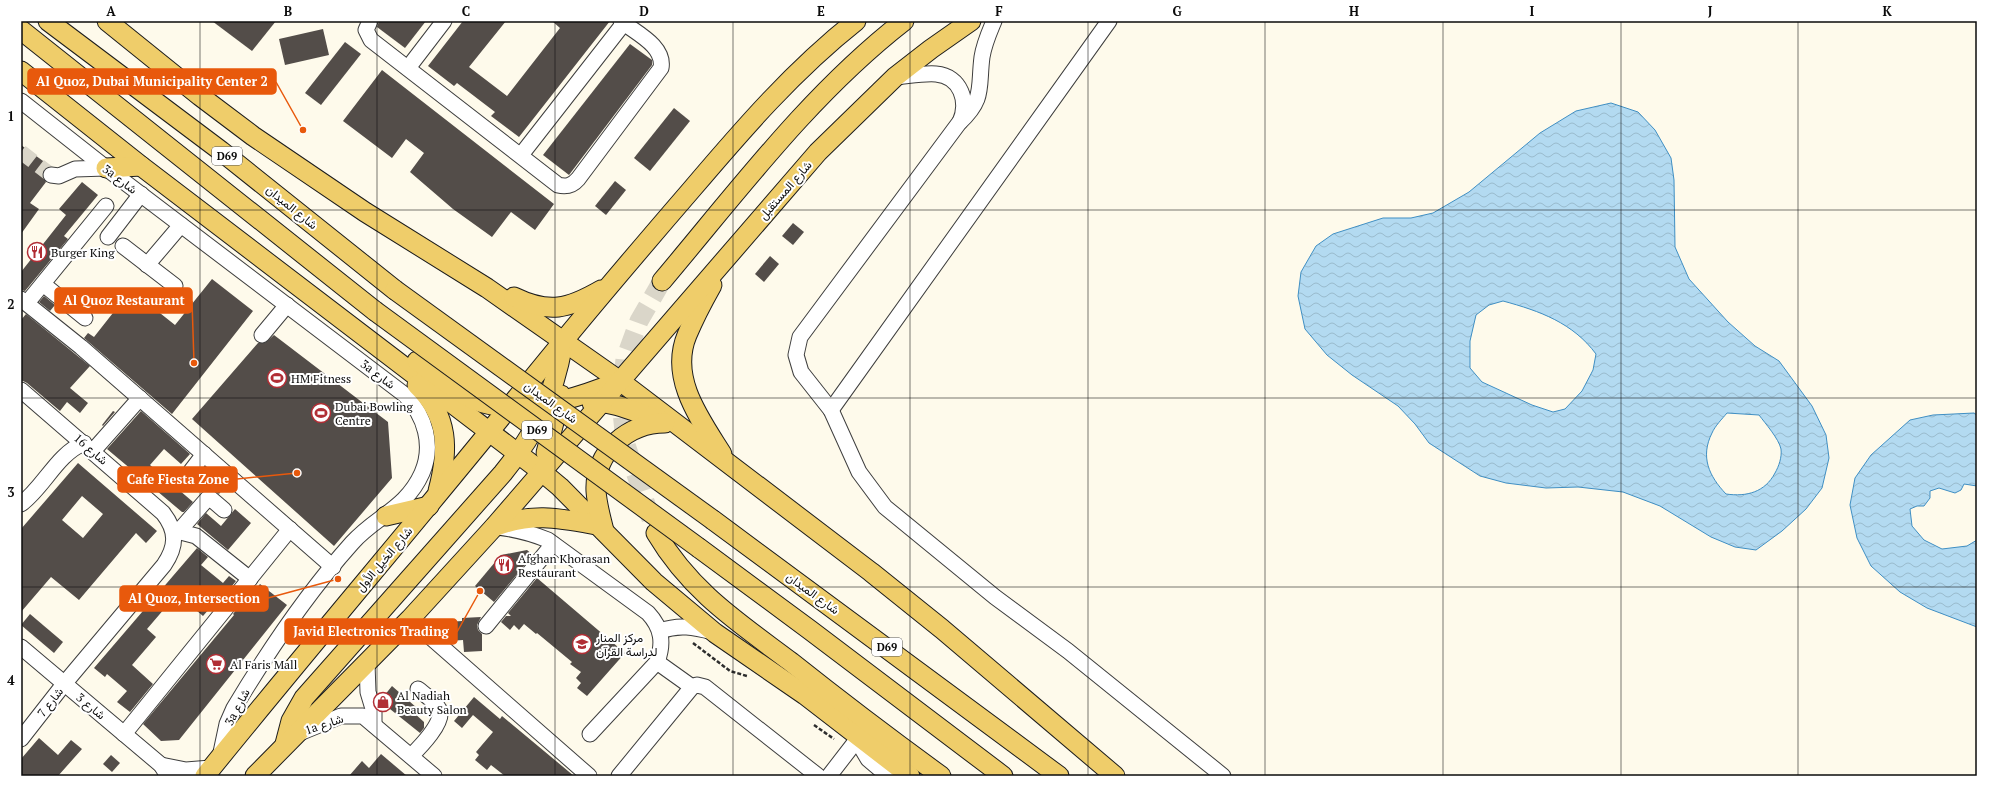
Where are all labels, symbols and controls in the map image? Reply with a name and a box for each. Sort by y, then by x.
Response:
text: A [106,2,116,20]
text: B [284,2,292,20]
text: C [462,2,470,20]
text: D [639,2,649,20]
text: E [817,2,825,20]
text: F [995,2,1003,20]
text: G [1172,2,1182,20]
text: H [1349,2,1359,20]
text: I [1530,2,1535,20]
text: J [1708,2,1713,20]
text: K [1882,2,1892,20]
callout: Al Quoz, Dubai Municipality Center 2 [28,69,276,94]
text: Al Quoz, Dubai Municipality Center 2 [36,72,268,90]
text: 1 [7,107,15,125]
road number: D69 [212,147,242,165]
street label: شارع المستقبل [755,158,816,224]
street label: 3a شارع [99,161,140,198]
street label: شارع الميدان [262,182,321,234]
restaurant icon: Burger King [26,241,48,263]
place label: Burger King [51,245,115,260]
callout: Al Quoz Restaurant [55,288,192,313]
text: Al Quoz Restaurant [63,291,186,309]
text: 2 [7,295,15,313]
street label: 3a شارع [357,356,398,393]
sports icon: HM Fitness [266,367,288,389]
place label: HM Fitness [291,371,351,386]
street label: شارع الميدان [520,378,580,428]
place label: Dubai Bowling Centre [335,399,413,428]
sports icon: Dubai Bowling Centre [310,402,332,424]
road number: D69 [522,421,552,439]
street label: شارع 16 [70,430,111,469]
callout: Cafe Fiesta Zone [118,467,237,492]
text: Cafe Fiesta Zone [127,470,229,488]
text: 3 [7,483,15,501]
street label: شارع الخيل الأول [353,524,417,596]
place label: Afghan Khorasan Restaurant [518,551,610,580]
restaurant icon: Afghan Khorasan Restaurant [493,554,515,576]
street label: شارع الميدان [782,569,842,619]
callout: Al Quoz, Intersection [120,586,268,611]
text: Al Quoz, Intersection [128,589,261,607]
callout: Javid Electronics Trading [285,619,457,644]
text: Javid Electronics Trading [293,622,450,640]
place label: مركز المنار لدراسة القرآن [595,630,657,660]
school or university icon: مركز المنار لدراسة القرآن [571,633,593,655]
road number: D69 [872,638,902,656]
supermarket icon: Al Faris Mall [205,653,227,675]
place label: Al Faris Mall [230,657,298,672]
text: 4 [7,671,15,689]
street label: شارع 7 [34,684,68,721]
street label: 3a شارع [221,686,255,729]
place label: Al Nadiah Beauty Salon [397,688,467,717]
street label: شارع 3 [72,689,109,724]
shop icon: Al Nadiah Beauty Salon [372,691,394,713]
street label: 1a شارع [303,710,346,739]

